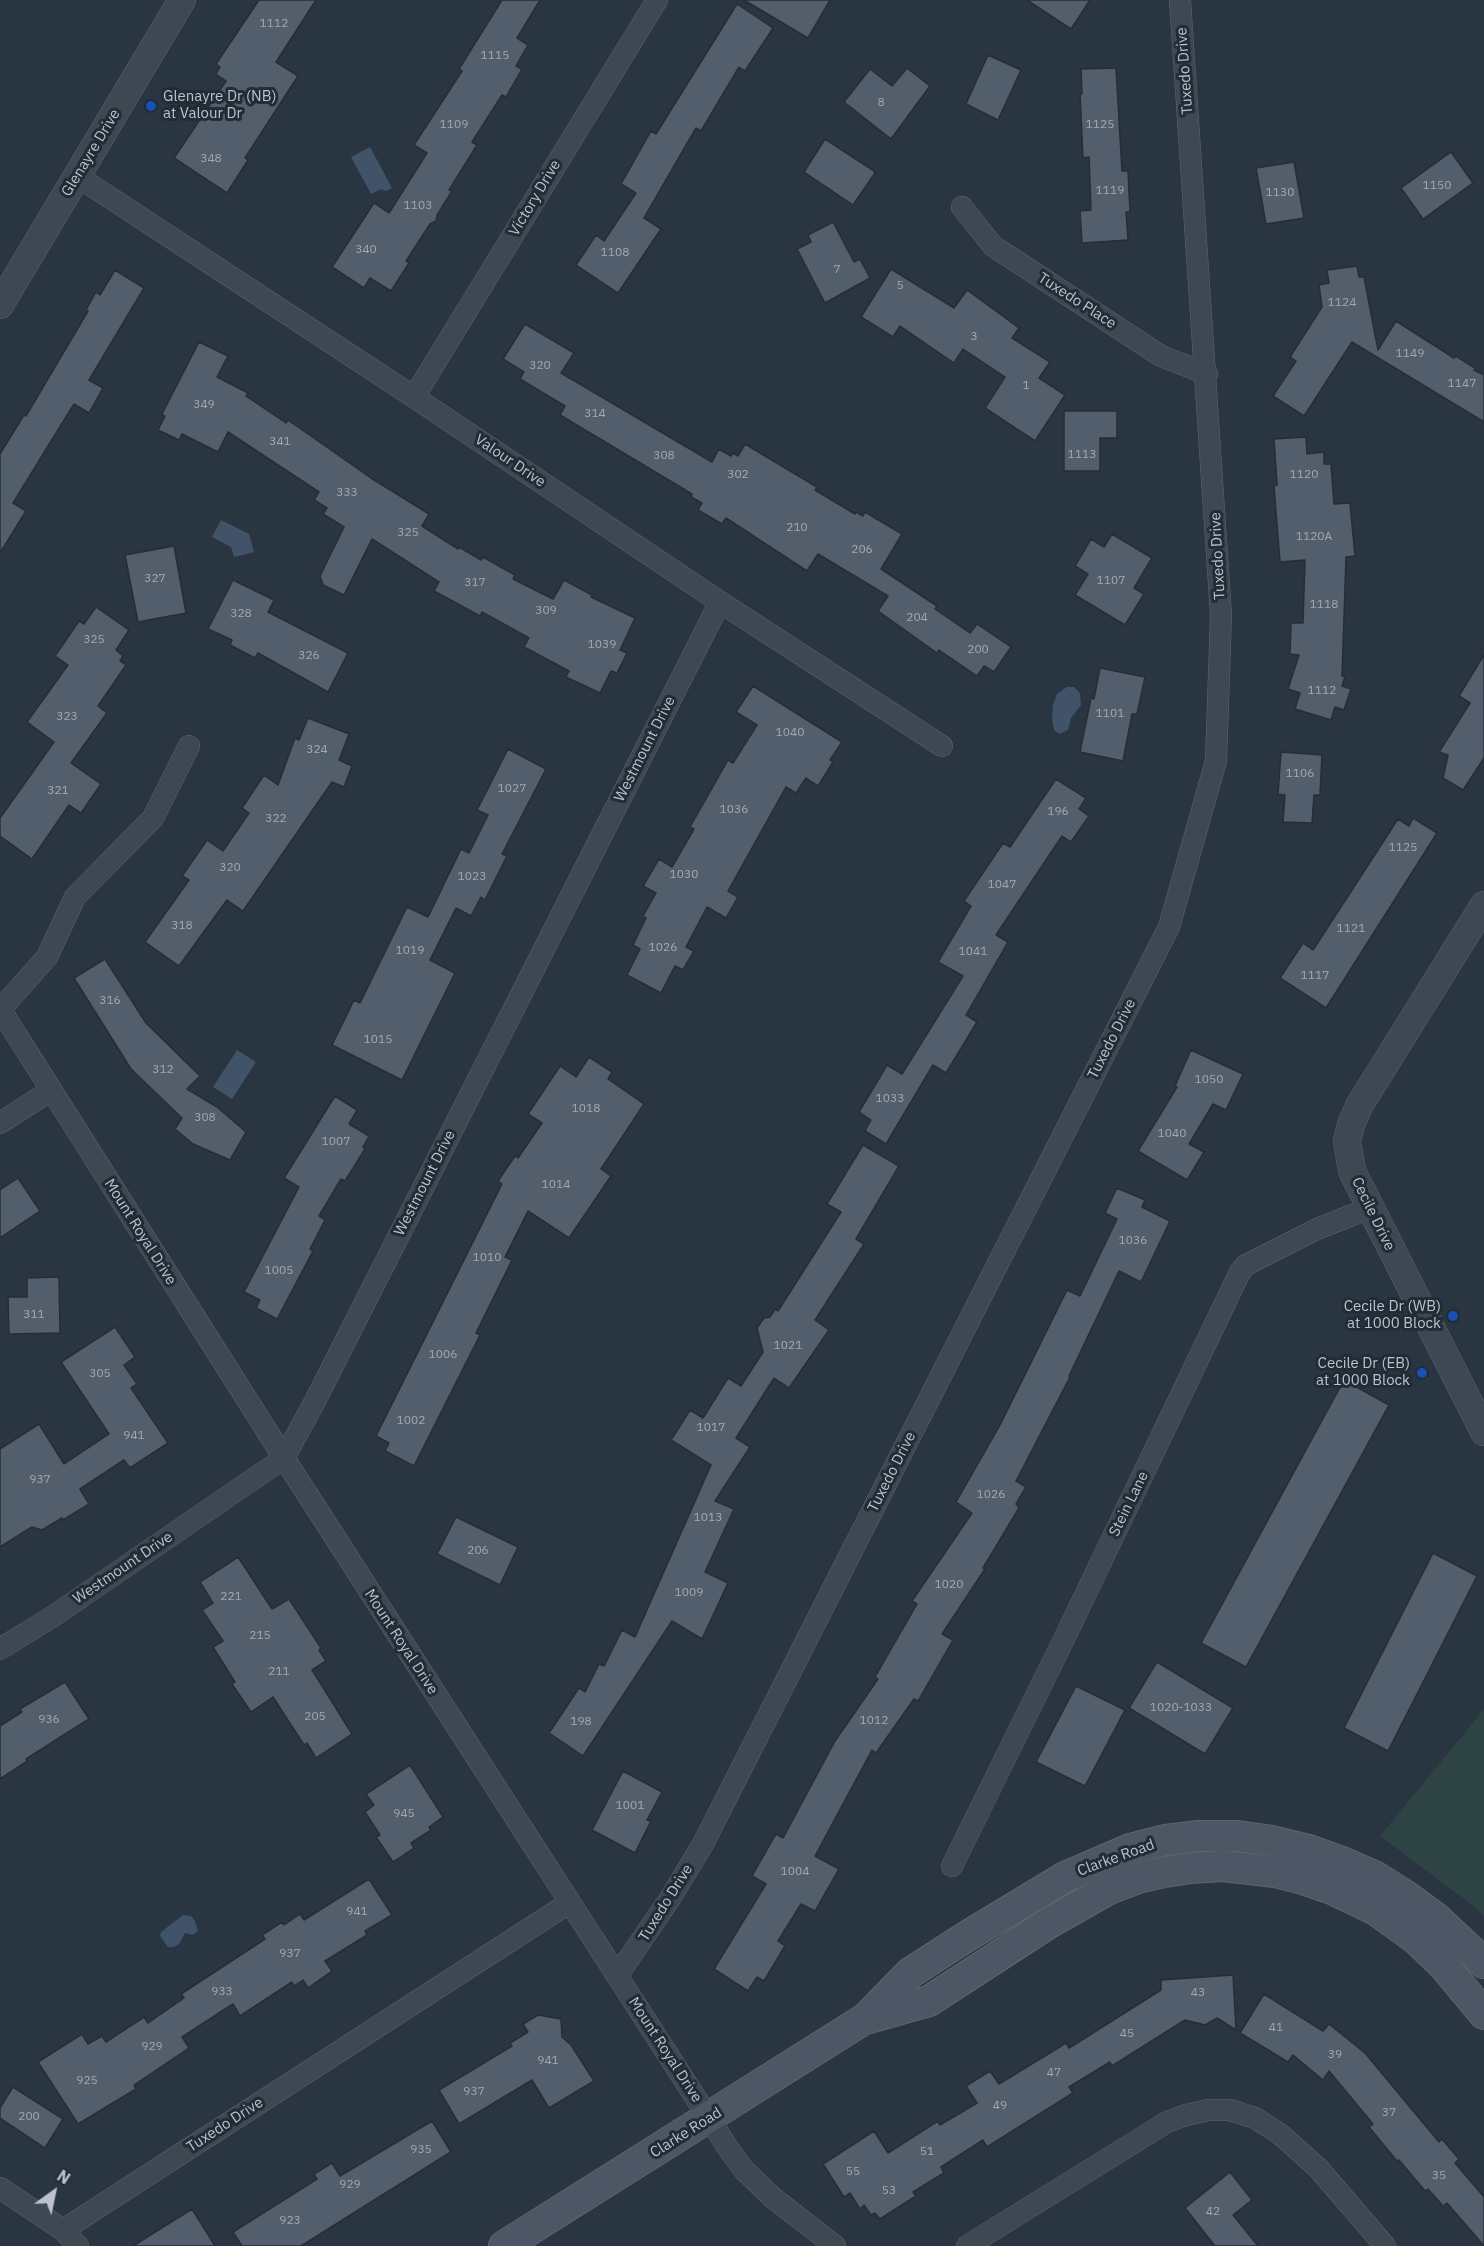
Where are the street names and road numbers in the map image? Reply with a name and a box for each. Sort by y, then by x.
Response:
street label: Tuxedo Drive [1173,27,1197,115]
street label: Glenayre Drive [58,106,124,200]
street label: Victory Drive [505,157,565,239]
street label: Tuxedo Place [1035,269,1119,333]
street label: Valour Drive [471,431,549,491]
street label: Tuxedo Drive [1207,512,1229,600]
street label: Westmount Drive [611,693,679,805]
street label: Tuxedo Drive [1084,996,1140,1082]
street label: Westmount Drive [391,1127,459,1239]
street label: Cecile Drive [1347,1174,1399,1254]
street label: Mount Royal Drive [100,1176,180,1288]
street label: Tuxedo Drive [864,1429,920,1515]
street label: Stein Lane [1106,1468,1152,1540]
street label: Westmount Drive [70,1528,176,1608]
street label: Mount Royal Drive [360,1586,442,1698]
street label: Clarke Road [1075,1836,1157,1880]
street label: Tuxedo Drive [635,1861,697,1945]
street label: Mount Royal Drive [624,1994,706,2106]
street label: Tuxedo Drive [183,2094,267,2156]
street label: Clarke Road [647,2104,725,2162]

